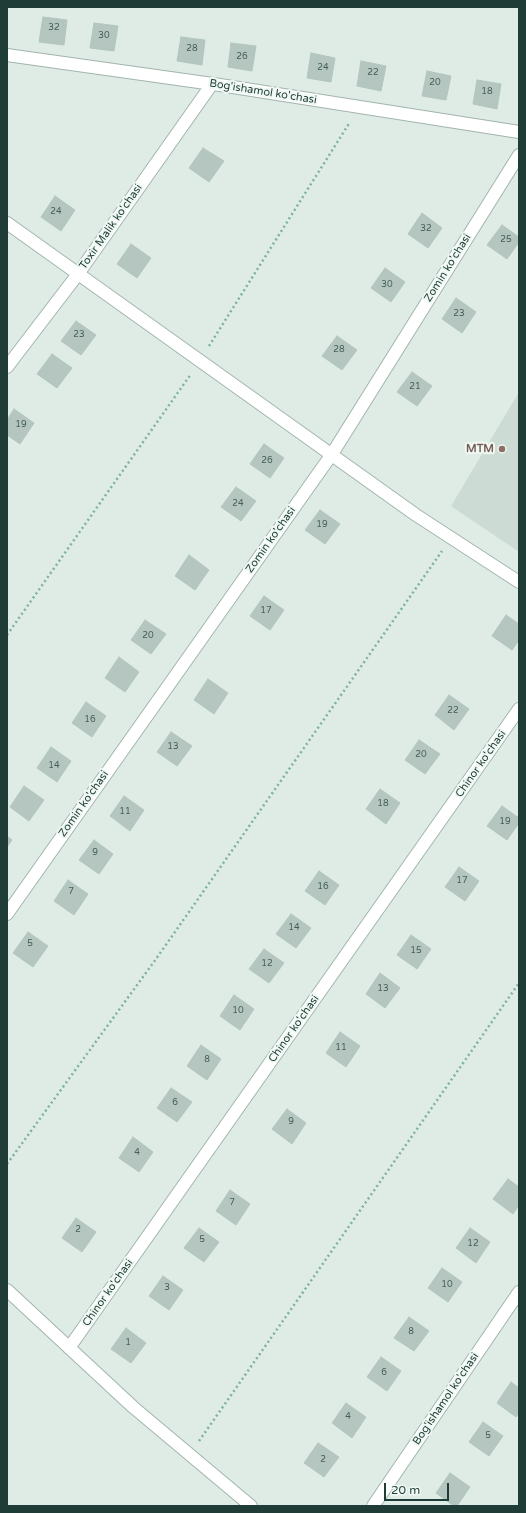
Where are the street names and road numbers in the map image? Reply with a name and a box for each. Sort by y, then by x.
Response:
street label: Bog'ishamol ko'chasi [208,77,318,107]
street label: Toxir Malik ko'chasi [77,182,145,272]
street label: Zomin ko'chasi [422,232,474,304]
street label: Zomin ko'chasi [243,504,299,576]
street label: Chinor ko'chasi [453,728,509,800]
street label: Zomin ko'chasi [56,768,112,840]
street label: Chinor ko'chasi [266,993,322,1065]
street label: Chinor ko'chasi [80,1257,136,1329]
street label: Bog'ishamol ko'chasi [410,1350,482,1448]

